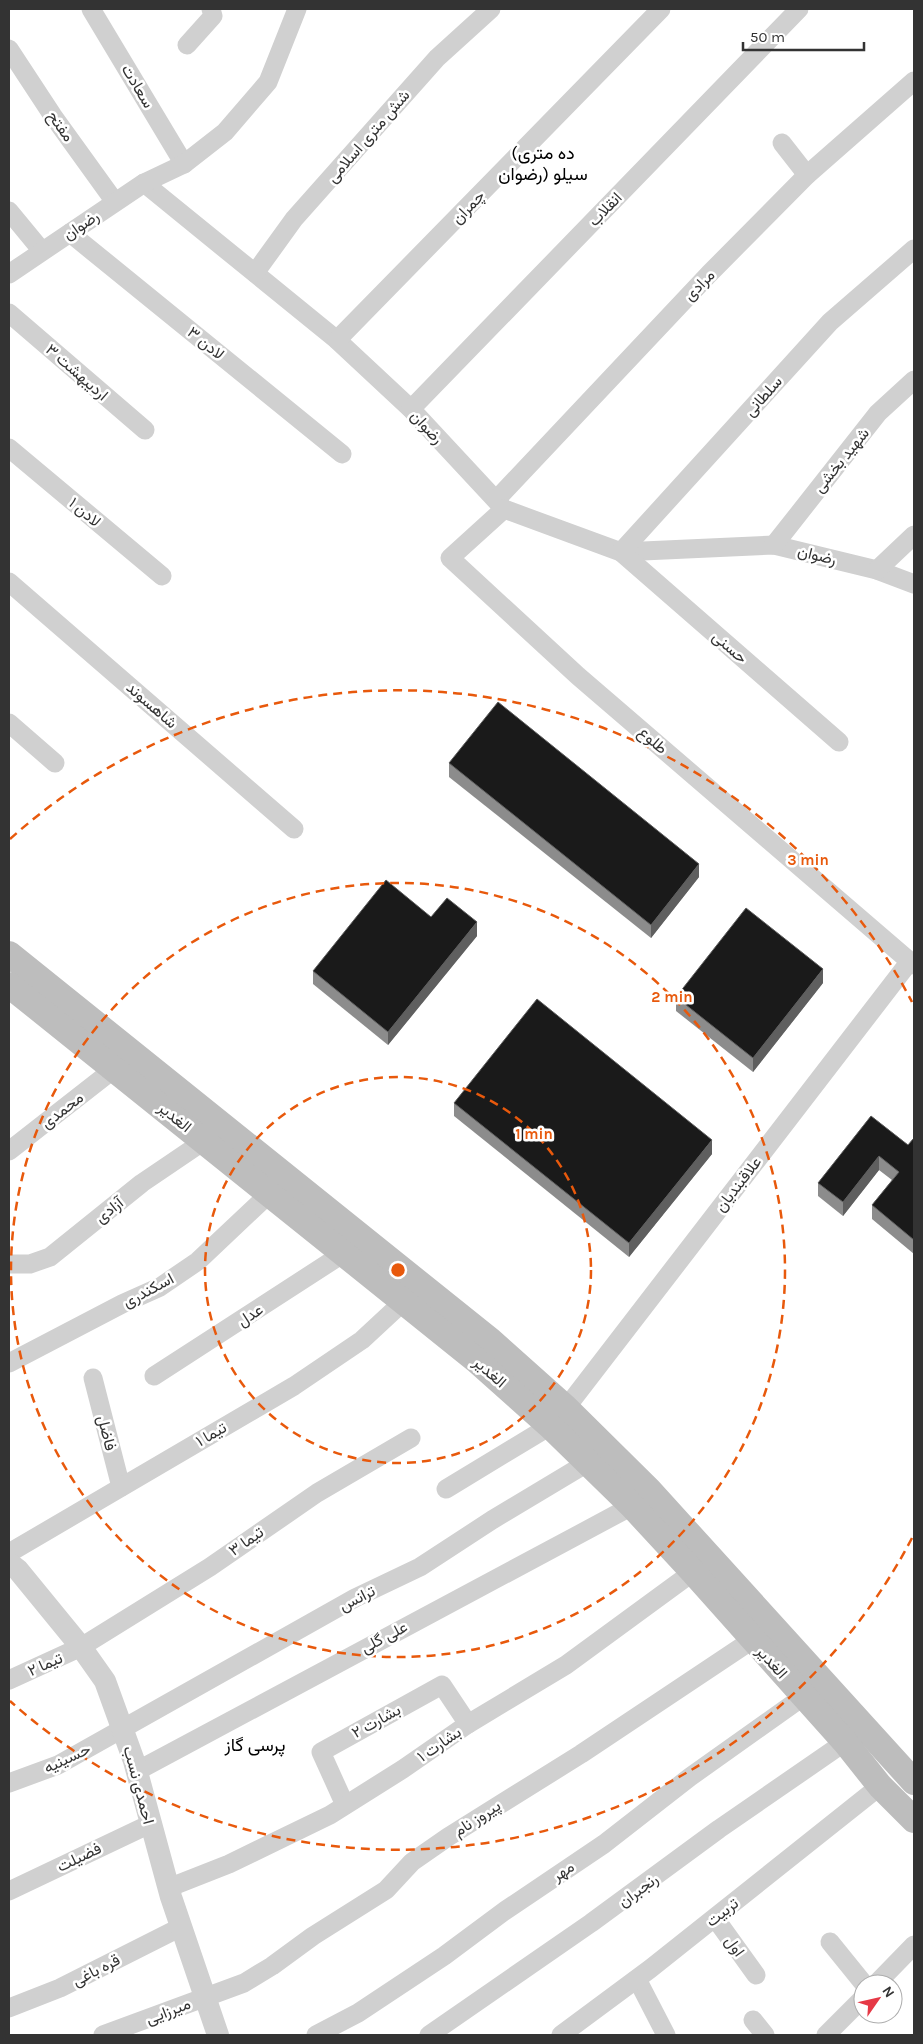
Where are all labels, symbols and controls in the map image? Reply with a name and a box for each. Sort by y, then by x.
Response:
scale bar [743,20,864,52]
text: 50 m [750,28,785,46]
street label: سعادت [118,61,158,111]
street label: شش متری اسلامی [322,86,414,187]
street label: مفتح [42,107,78,146]
district label: (ده متری سیلو (رضوان [498,142,588,185]
street label: چمران [447,186,490,229]
street label: انقلاب [584,188,626,230]
street label: رضوان [59,206,103,245]
street label: مرادی [680,265,719,305]
street label: لادن ۳ [184,322,228,364]
street label: اردیبهشت ۳ [41,340,112,405]
street label: سلطانی [740,372,787,421]
street label: رضوان [406,406,447,449]
street label: شهید بخشی [809,424,874,497]
street label: لادن ۱ [65,493,105,531]
street label: رضوان [795,541,838,570]
street label: حسنی [708,627,752,668]
street label: شاهسوند [122,678,181,733]
street label: طلوع [633,722,672,759]
text: 3 min [787,851,829,869]
text: 2 min [651,988,693,1006]
street label: محمدی [37,1088,88,1133]
street label: الغدیر [153,1097,196,1137]
text: 1 min [515,1125,553,1143]
street label: علاقبندیان [711,1153,765,1215]
street label: آزادی [91,1192,129,1228]
centre of rings [389,1261,407,1279]
street label: اسکندری [119,1269,177,1312]
street label: عدل [233,1300,267,1330]
street label: الغدیر [468,1352,510,1392]
street label: فاضل [93,1413,121,1453]
street label: تیما ۱ [192,1418,230,1450]
street label: تیما ۳ [225,1522,267,1560]
street label: ترانس [336,1581,379,1616]
street label: علی گلی [357,1617,411,1658]
street label: الغدیر [751,1641,792,1683]
street label: تیما ۲ [25,1648,66,1680]
street label: بشارت ۲ [348,1700,404,1743]
street label: بشارت ۱ [413,1722,465,1767]
district label: پرسی گاز [224,1734,285,1757]
street label: حسینیه [41,1739,94,1777]
street label: احمدی نسب [118,1744,159,1826]
street label: پیروز نام [450,1796,505,1842]
street label: فضیلت [54,1838,104,1876]
street label: مهر [547,1857,578,1887]
street label: رنجبران [614,1869,662,1912]
street label: تربیت [702,1893,743,1931]
street label: اول [720,1932,749,1961]
street label: قره باغی [69,1950,124,1991]
north arrow [853,1974,903,2024]
text: N [879,1983,898,2001]
street label: میرزایی [143,1994,193,2029]

